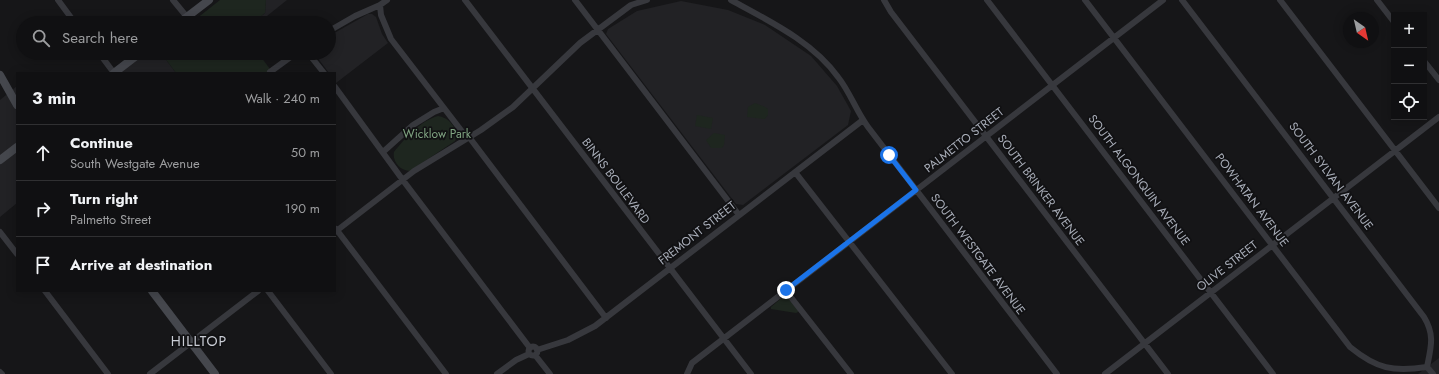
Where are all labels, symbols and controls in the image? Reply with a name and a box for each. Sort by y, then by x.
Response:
north arrow [1343,12,1379,48]
map controls [1391,12,1427,120]
button: + [1391,12,1427,48]
search box [16,16,336,60]
icon: search [30,27,52,49]
text: Search here [62,27,138,49]
button: − [1391,48,1427,84]
button: locate [1391,84,1427,120]
text: 3 min [32,86,76,110]
text: Walk · 240 m [245,89,320,108]
street label: PALMETTO STREET [920,103,1008,177]
street label: SOUTH ALGONQUIN AVENUE [1084,111,1194,249]
street label: SOUTH SYLVAN AVENUE [1284,118,1378,234]
park label: Wicklow Park [403,125,472,143]
street label: SOUTH BRINKER AVENUE [993,131,1089,249]
text: Continue [70,132,133,154]
street label: BINNS BOULEVARD [578,134,654,228]
icon: ahead [32,142,54,164]
text: 50 m [291,143,320,162]
route start [880,146,898,164]
street label: POWHATAN AVENUE [1211,149,1293,251]
text: South Westgate Avenue [70,154,200,173]
text: Turn right [70,188,138,210]
street label: SOUTH WESTGATE AVENUE [926,190,1030,318]
street label: FREMONT STREET [654,197,740,269]
icon: right [32,198,54,220]
text: 190 m [285,199,320,218]
text: Palmetto Street [70,210,151,229]
street label: OLIVE STREET [1192,236,1262,296]
icon: arrive [32,254,54,276]
text: Arrive at destination [70,254,212,276]
route end [777,281,795,299]
district label: HILLTOP [171,331,227,351]

